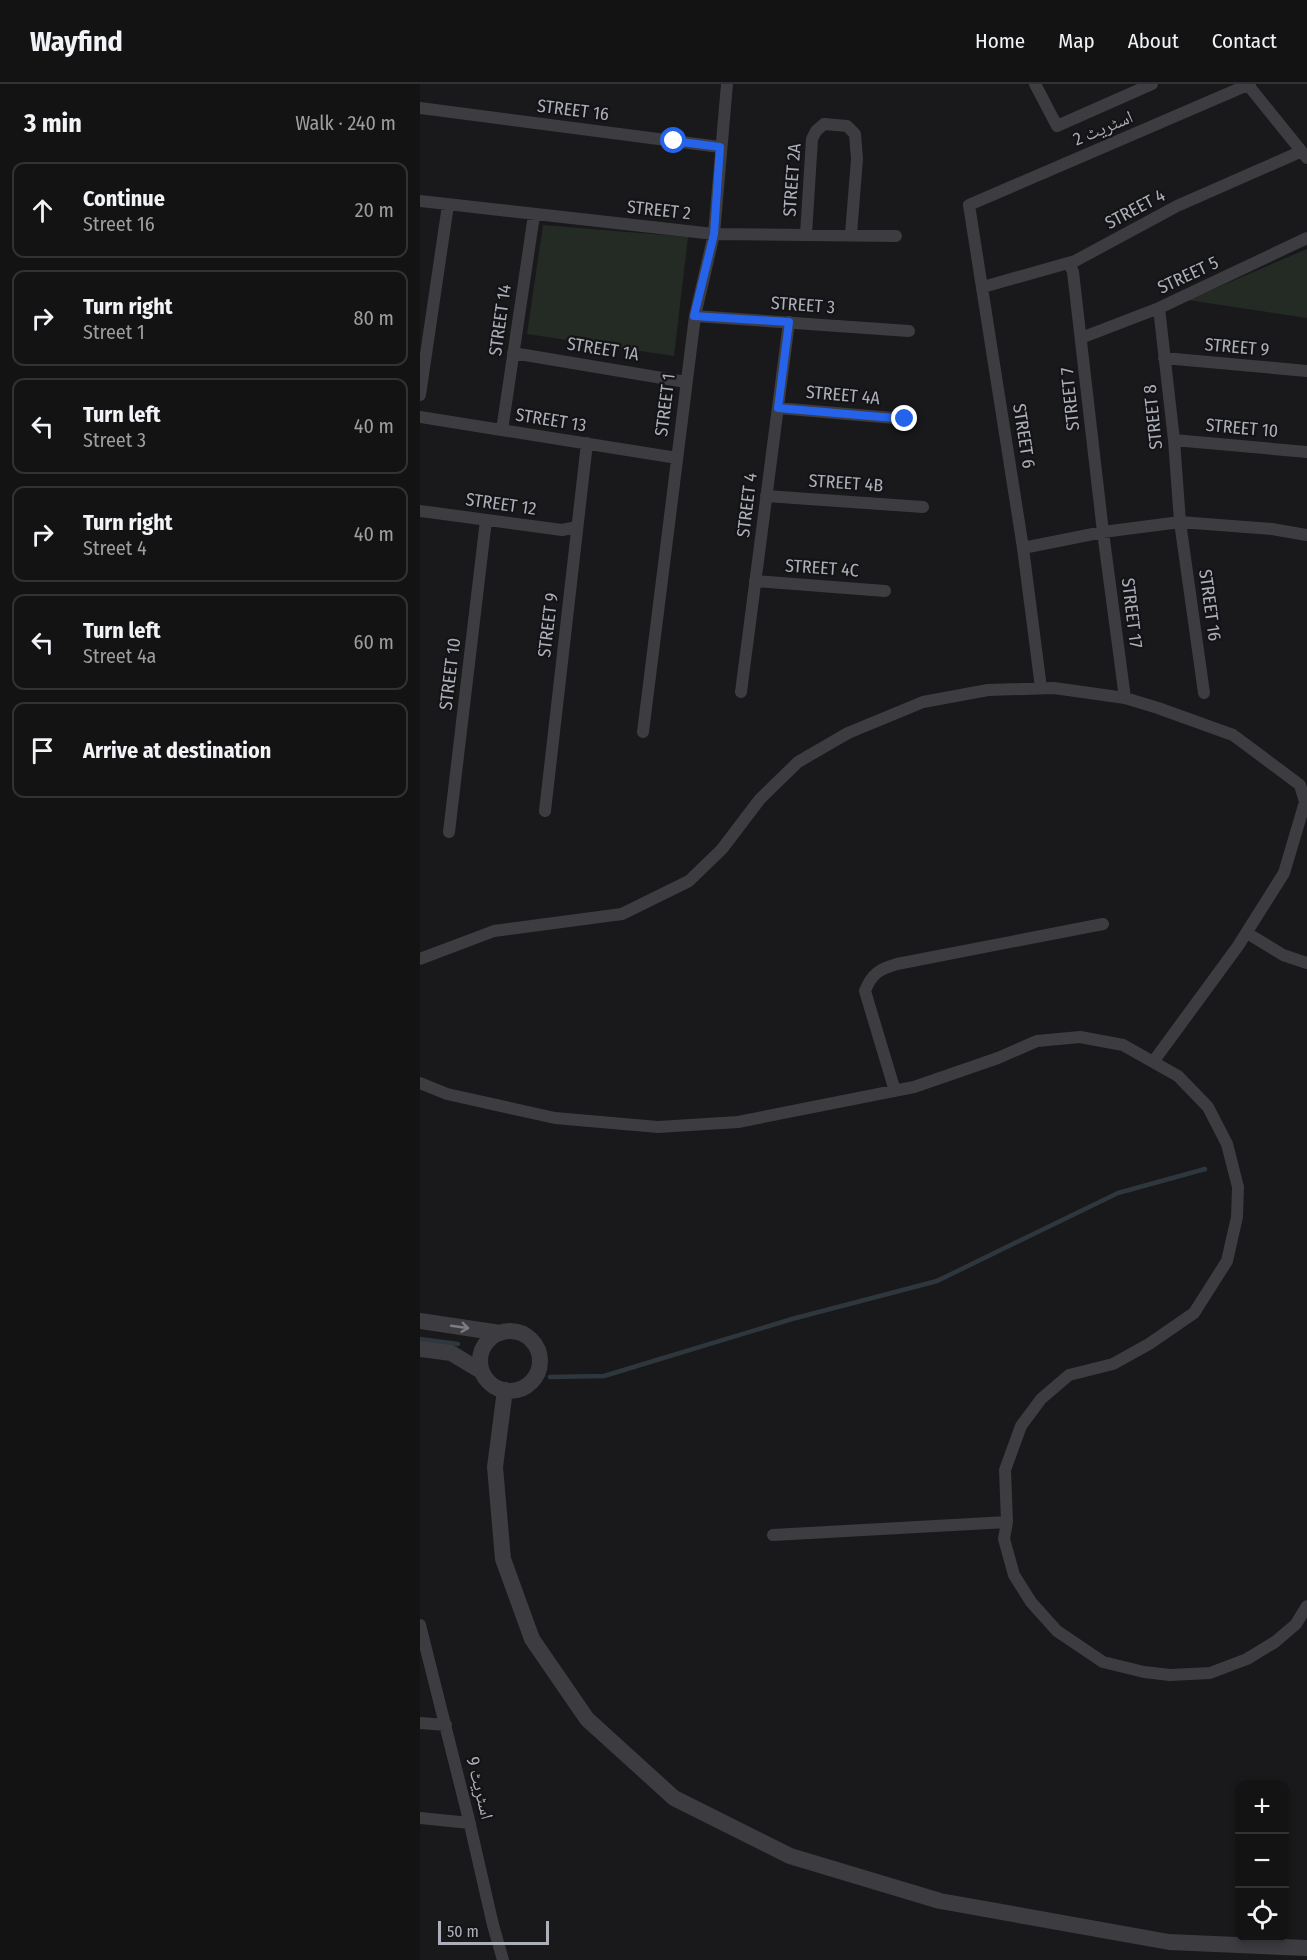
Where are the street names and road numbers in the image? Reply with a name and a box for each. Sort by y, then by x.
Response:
street label: STREET 16 [536,95,610,125]
street label: اسٹریٹ 2 [1070,106,1136,150]
street label: STREET 2A [778,142,806,217]
street label: STREET 4 [1101,184,1169,234]
street label: STREET 2 [626,196,692,224]
street label: STREET 5 [1154,251,1222,299]
street label: STREET 14 [484,283,516,357]
street label: STREET 3 [770,292,836,318]
street label: STREET 1A [565,332,641,366]
street label: STREET 9 [1204,333,1270,361]
street label: STREET 7 [1056,366,1084,432]
street label: STREET 1 [650,372,680,438]
street label: STREET 4A [805,381,881,409]
street label: STREET 8 [1139,383,1167,451]
street label: STREET 6 [1008,402,1040,470]
street label: STREET 13 [514,404,588,436]
street label: STREET 10 [1205,414,1279,442]
street label: STREET 4B [808,469,884,497]
street label: STREET 4 [732,471,762,539]
street label: STREET 12 [464,488,538,520]
street label: STREET 4C [784,554,860,582]
street label: STREET 16 [1194,568,1226,642]
street label: STREET 17 [1117,577,1147,649]
street label: STREET 9 [533,591,563,659]
street label: STREET 10 [435,637,465,711]
street label: اسٹریٹ 9 [462,1754,498,1822]

